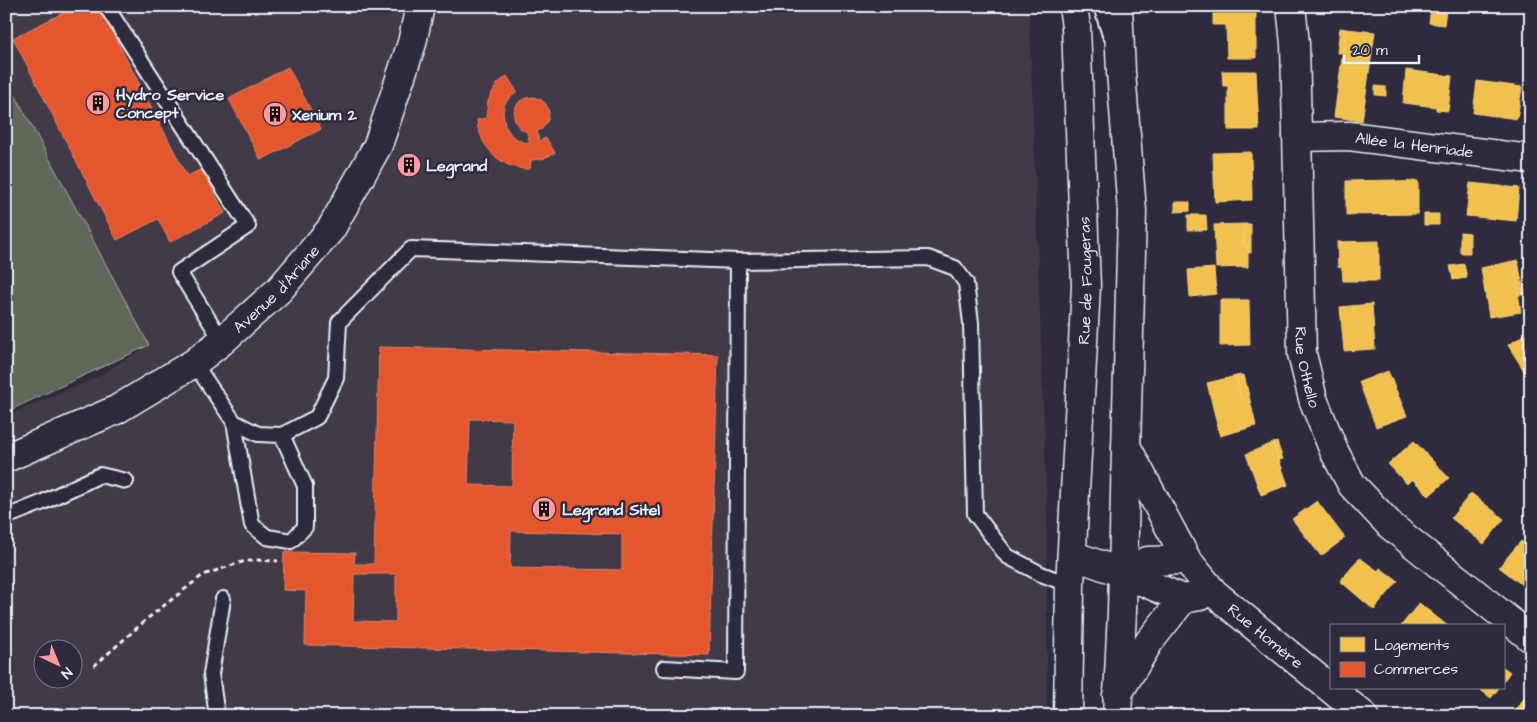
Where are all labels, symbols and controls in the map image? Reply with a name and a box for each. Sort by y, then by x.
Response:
scale bar [1344,32,1420,64]
text: 20 m [1352,40,1388,61]
place label: Hydro Service Concept [116,84,225,124]
building icon: Hydro Service Concept [85,90,111,116]
building icon: Xenium 2 [262,101,288,127]
place label: Xenium 2 [292,104,358,126]
street label: Allée la Henriade [1354,127,1475,164]
building icon: Legrand [396,152,422,178]
place label: Legrand [426,155,488,179]
street label: Rue de Fougeras [1073,216,1098,345]
street label: Avenue d'Ariane [228,240,325,338]
street label: Rue Othello [1289,326,1325,411]
building icon: Legrand Sitel [531,496,557,522]
place label: Legrand Sitel [562,499,660,523]
street label: Rue Homère [1223,599,1308,674]
legend [1330,624,1504,690]
text: Logements [1374,635,1450,657]
north arrow [32,640,82,690]
text: Commerces [1374,659,1458,680]
text: N [56,662,76,683]

